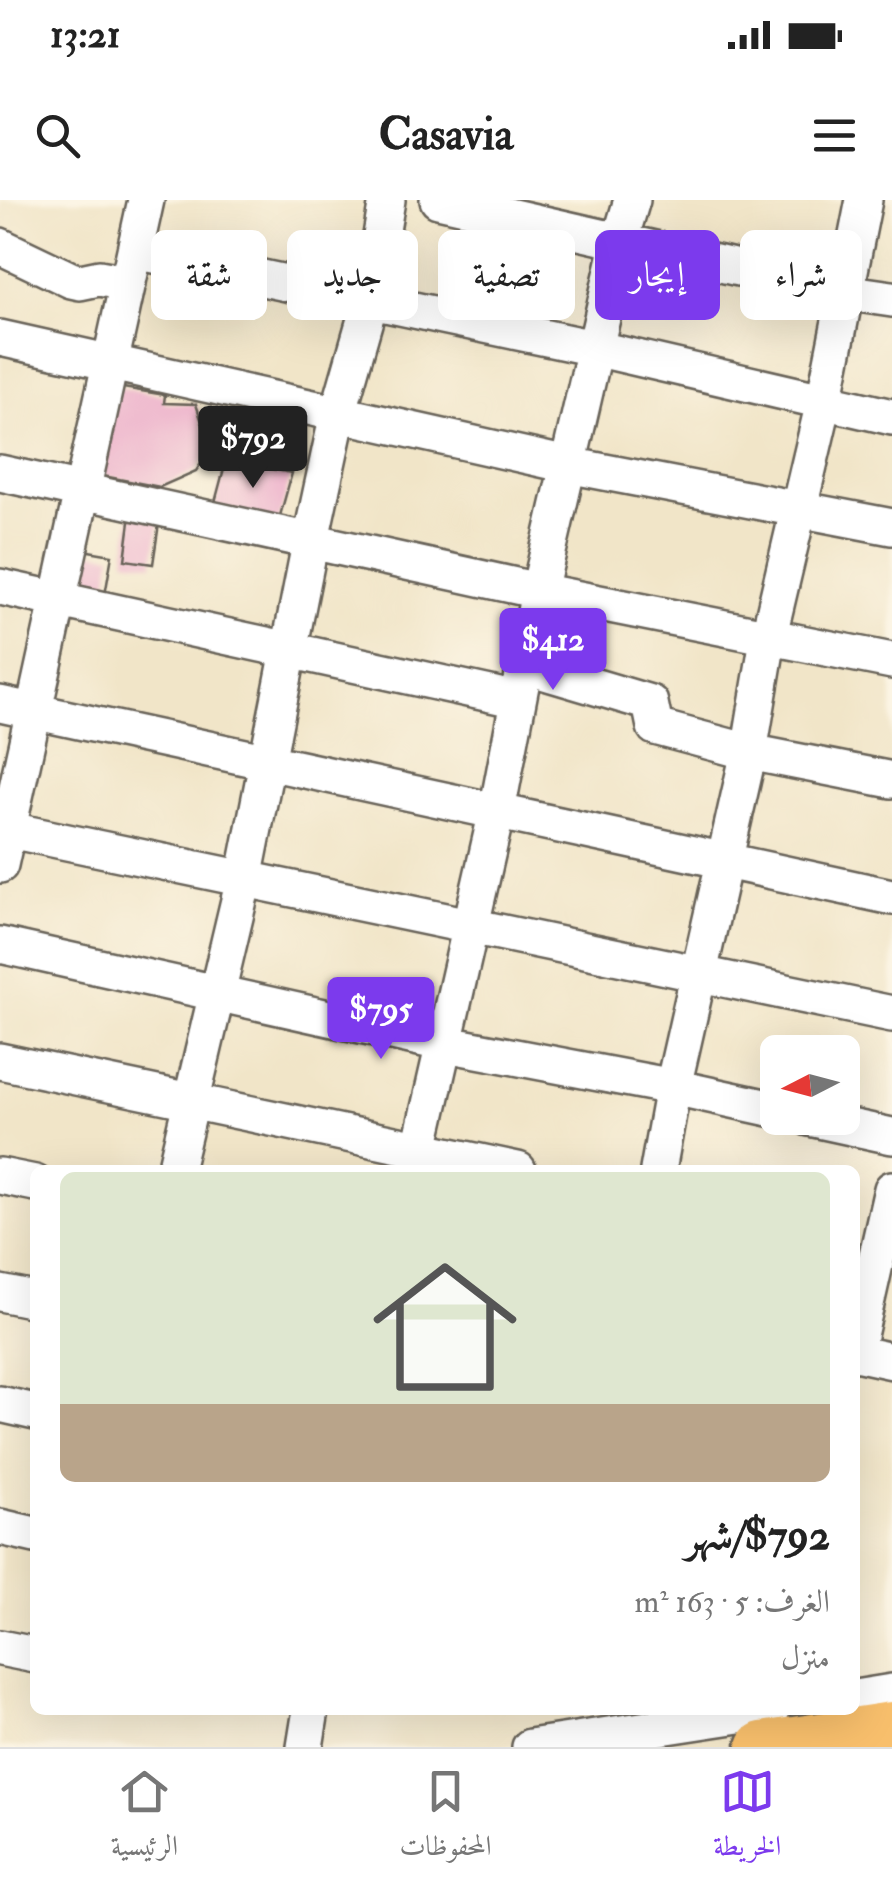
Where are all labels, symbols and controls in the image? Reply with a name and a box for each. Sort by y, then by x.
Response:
text: 13:21 [50,11,120,59]
text: Casavia [379,107,513,163]
icon: search [30,108,85,163]
icon: menu [807,108,862,163]
chip: شقة [151,230,267,320]
chip: جديد [287,230,418,320]
chip: تصفية [438,230,575,320]
chip: إيجار [595,230,720,320]
chip: شراء [740,230,862,320]
pin: $792 [194,406,312,491]
text: $792 [220,418,286,458]
pin: $412 [494,608,612,693]
text: $412 [521,620,585,660]
pin: $795 [322,977,440,1062]
text: $795 [349,989,413,1029]
north arrow [760,1035,860,1135]
map controls [760,1035,860,1135]
icon: home [355,1237,535,1417]
text: $792/شهر [685,1510,830,1562]
text: الغرف: 5 · 163 m² [635,1582,830,1622]
text: منزل [781,1638,830,1678]
tab: الرئيسية [111,1764,178,1873]
tab: المحفوظات [399,1764,492,1873]
tab: الخريطة [713,1764,781,1873]

